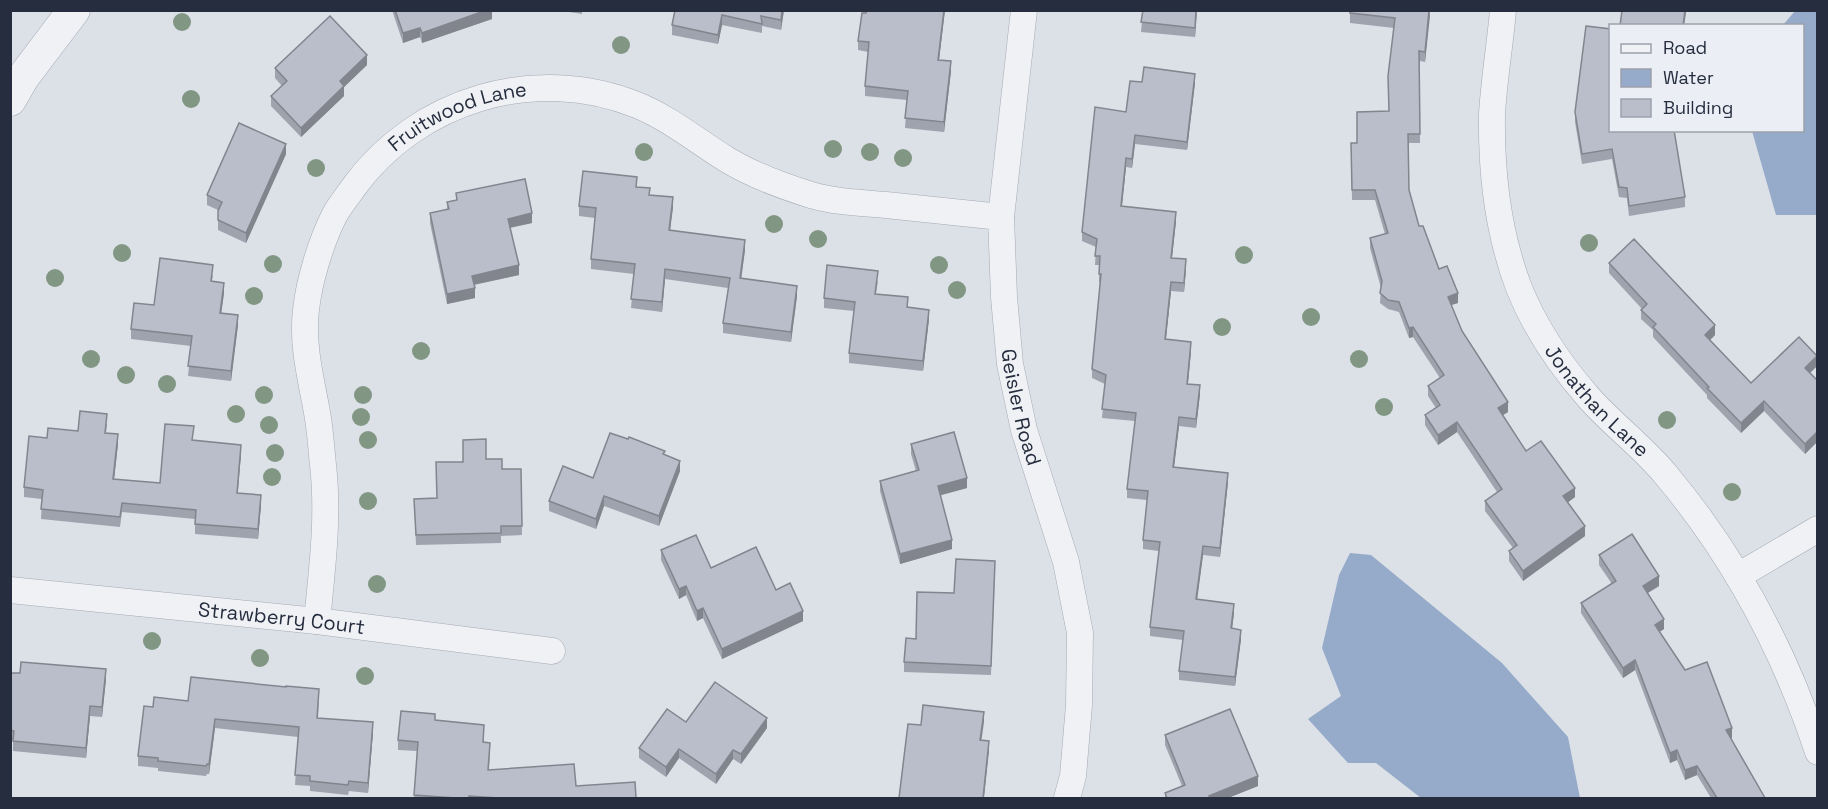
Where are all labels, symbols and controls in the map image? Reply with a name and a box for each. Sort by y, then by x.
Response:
legend [1609,24,1804,132]
text: Road [1663,36,1707,59]
text: Water [1663,66,1714,89]
street label: Fruitwood Lane [382,76,528,157]
text: Building [1663,96,1733,119]
street label: Jonathan Lane [1539,339,1655,462]
street label: Geisler Road [996,348,1047,469]
street label: Strawberry Court [197,596,366,640]

